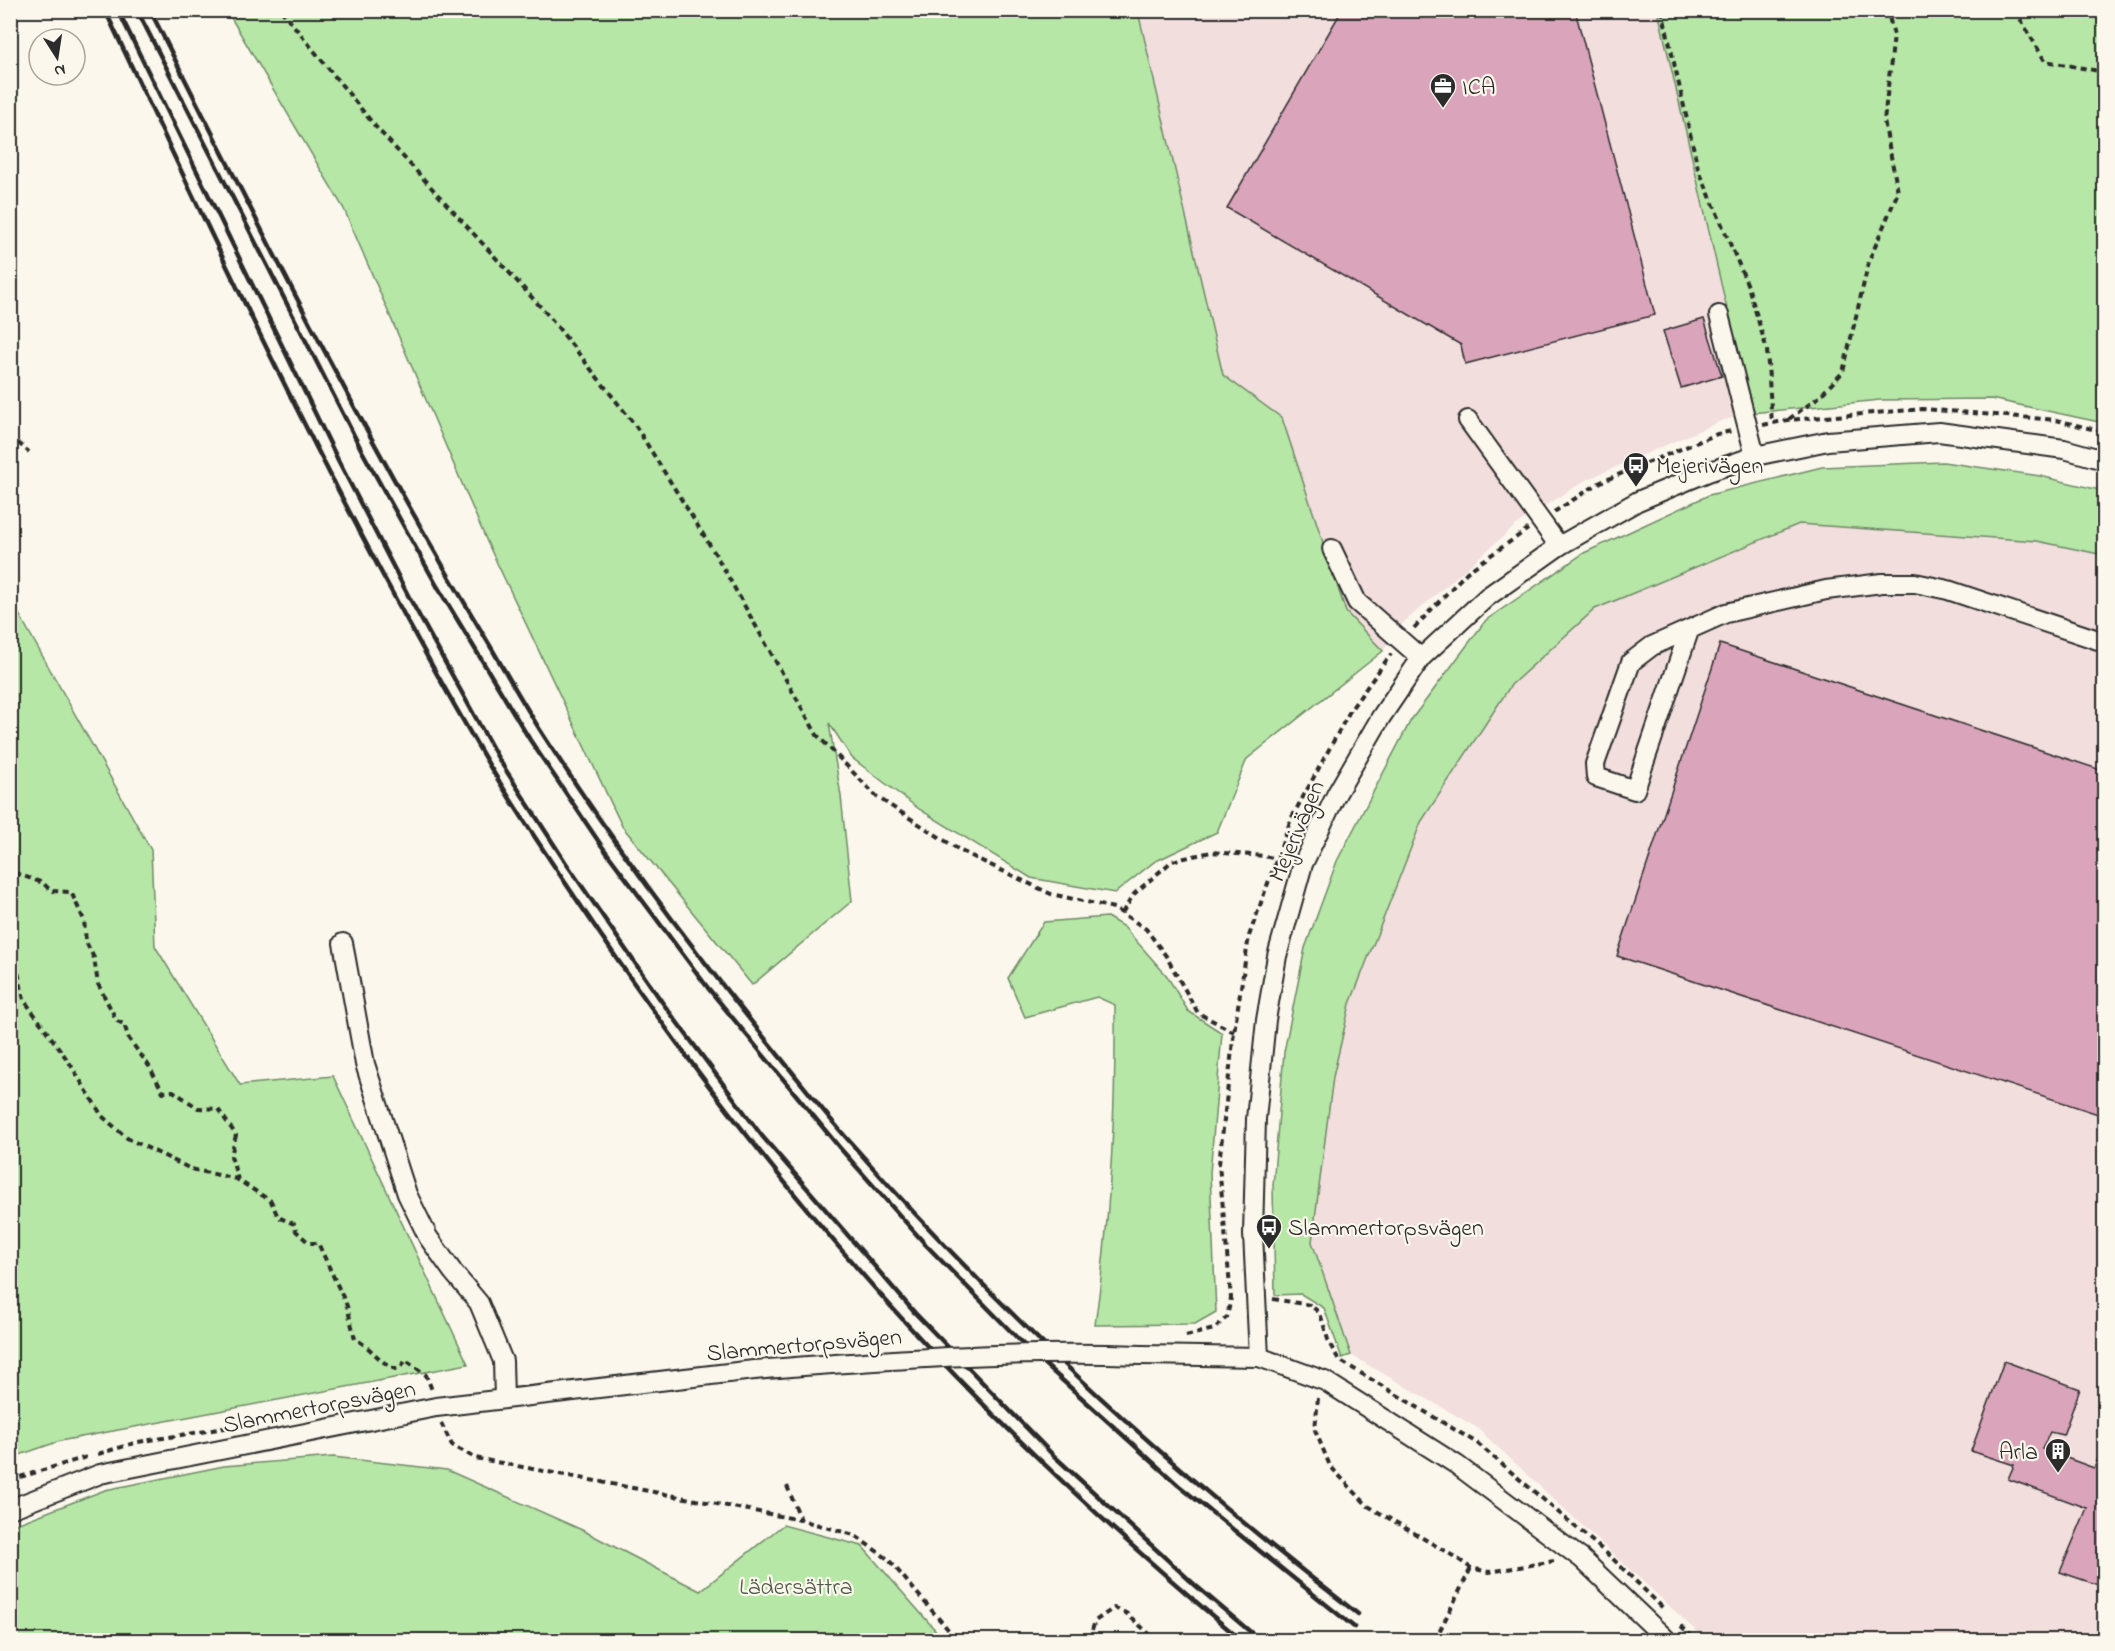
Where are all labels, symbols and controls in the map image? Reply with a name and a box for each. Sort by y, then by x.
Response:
north arrow [27,27,87,87]
text: N [52,57,67,83]
office icon: ICA [1428,71,1458,109]
place label: ICA [1462,71,1496,106]
bus stop icon: Mejerivägen [1621,450,1651,488]
place label: Mejerivägen [1656,450,1763,485]
street label: Mejerivägen [1261,776,1335,888]
bus stop icon: Slammertorpsvägen [1254,1212,1284,1250]
place label: Slammertorpsvägen [1288,1212,1484,1247]
street label: Slammertorpsvägen [705,1321,903,1372]
street label: Slammertorpsvägen [220,1373,419,1444]
place label: Arla [1999,1436,2038,1471]
building icon: Arla [2043,1436,2073,1474]
park label: Lädersättra [739,1571,853,1606]

